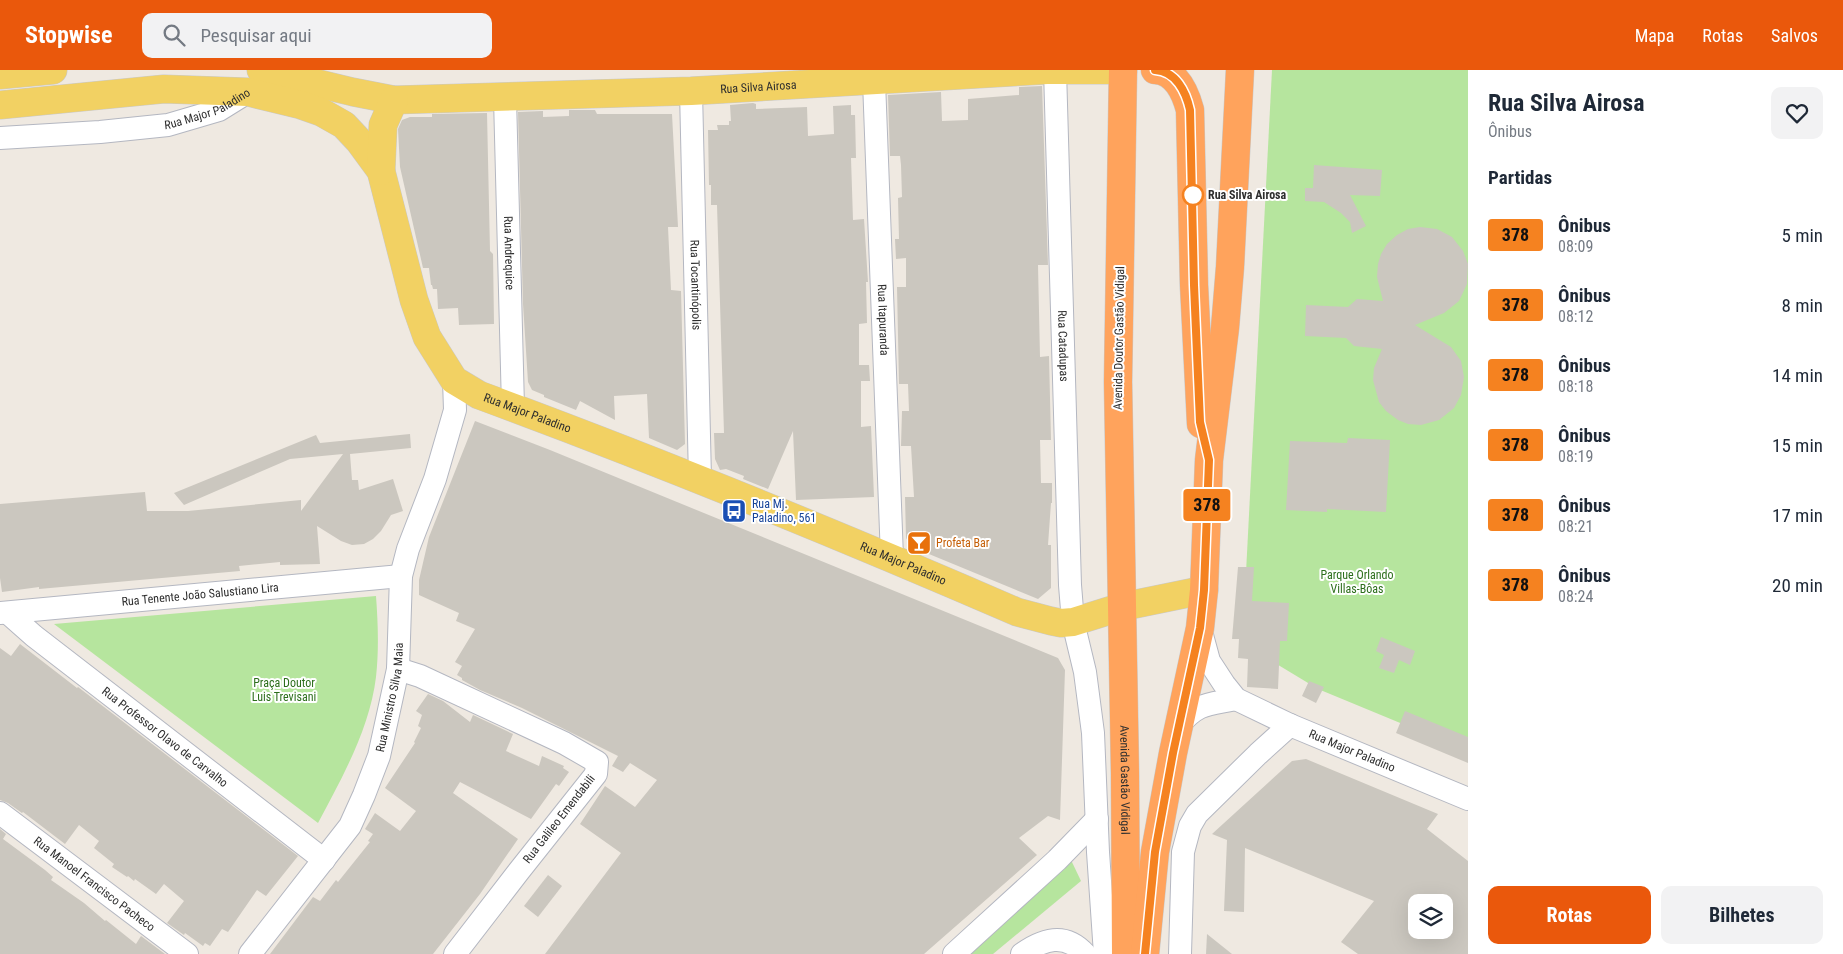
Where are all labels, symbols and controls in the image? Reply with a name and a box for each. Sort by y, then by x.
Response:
search box [142,13,492,58]
text: Stopwise [25,21,112,49]
icon: search [160,21,188,49]
text: Pesquisar aqui [200,24,312,47]
text: Mapa [1635,25,1674,46]
text: Rotas [1702,25,1743,46]
text: Salvos [1771,25,1818,46]
street label: Rua Silva Airosa [720,78,797,96]
street label: Rua Major Paladino [164,85,253,132]
button: heart [1771,87,1823,139]
text: Rua Silva Airosa [1488,89,1644,117]
text: Ônibus [1488,122,1532,141]
text: Partidas [1488,166,1552,189]
marker: Rua Silva Airosa [1182,184,1204,206]
place label: Rua Silva Airosa [1208,188,1287,202]
text: Ônibus [1558,214,1611,237]
street label: Rua Andrequice [501,216,517,291]
text: 378 [1502,224,1529,245]
text: 5 min [1781,224,1823,247]
text: 08:09 [1558,237,1593,256]
street label: Rua Tocantinópolis [687,240,704,330]
street label: Avenida Doutor Gastão Vidigal [1111,266,1127,410]
street label: Rua Itapuranda [875,284,891,356]
text: Ônibus [1558,284,1611,307]
text: 378 [1502,294,1529,315]
text: 8 min [1781,294,1823,317]
text: 08:12 [1558,307,1593,326]
street label: Rua Catadupas [1055,310,1071,382]
text: Ônibus [1558,354,1611,377]
text: 378 [1502,364,1529,385]
text: 14 min [1772,364,1823,387]
text: 08:18 [1558,377,1593,396]
street label: Rua Major Paladino [482,390,573,436]
text: Ônibus [1558,424,1611,447]
text: 378 [1502,434,1529,455]
text: 15 min [1772,434,1823,457]
text: 08:19 [1558,447,1593,466]
line badge: 378 [1178,489,1236,521]
text: 378 [1193,494,1221,515]
text: Ônibus [1558,494,1611,517]
place label: Rua Mj. Paladino, 561 [752,497,816,525]
bus stop icon: Rua Mj. Paladino, 561 [721,498,747,524]
text: 378 [1502,504,1529,525]
text: 17 min [1772,504,1823,527]
text: 08:21 [1558,517,1593,536]
bar icon: Profeta Bar [906,530,932,556]
place label: Profeta Bar [936,536,990,550]
street label: Rua Major Paladino [858,539,948,588]
text: Ônibus [1558,564,1611,587]
park label: Parque Orlando Villas-Bôas [1320,568,1394,596]
text: 378 [1502,574,1529,595]
text: 20 min [1772,574,1823,597]
street label: Rua Tenente João Salustiano Lira [121,580,280,609]
text: 08:24 [1558,587,1593,606]
street label: Rua Ministro Silva Maia [373,642,406,753]
park label: Praça Doutor Luis Trevisani [252,676,316,704]
street label: Rua Professor Olavo de Carvalho [99,684,231,790]
street label: Avenida Gastão Vidigal [1117,725,1132,835]
street label: Rua Major Paladino [1307,727,1397,775]
street label: Rua Galileo Emendabili [520,772,598,866]
street label: Rua Manoel Francisco Pacheco [31,834,158,934]
button: Rotas [1488,886,1651,944]
button: Bilhetes [1661,886,1823,944]
map controls [1408,894,1453,939]
button: layers [1408,894,1453,939]

